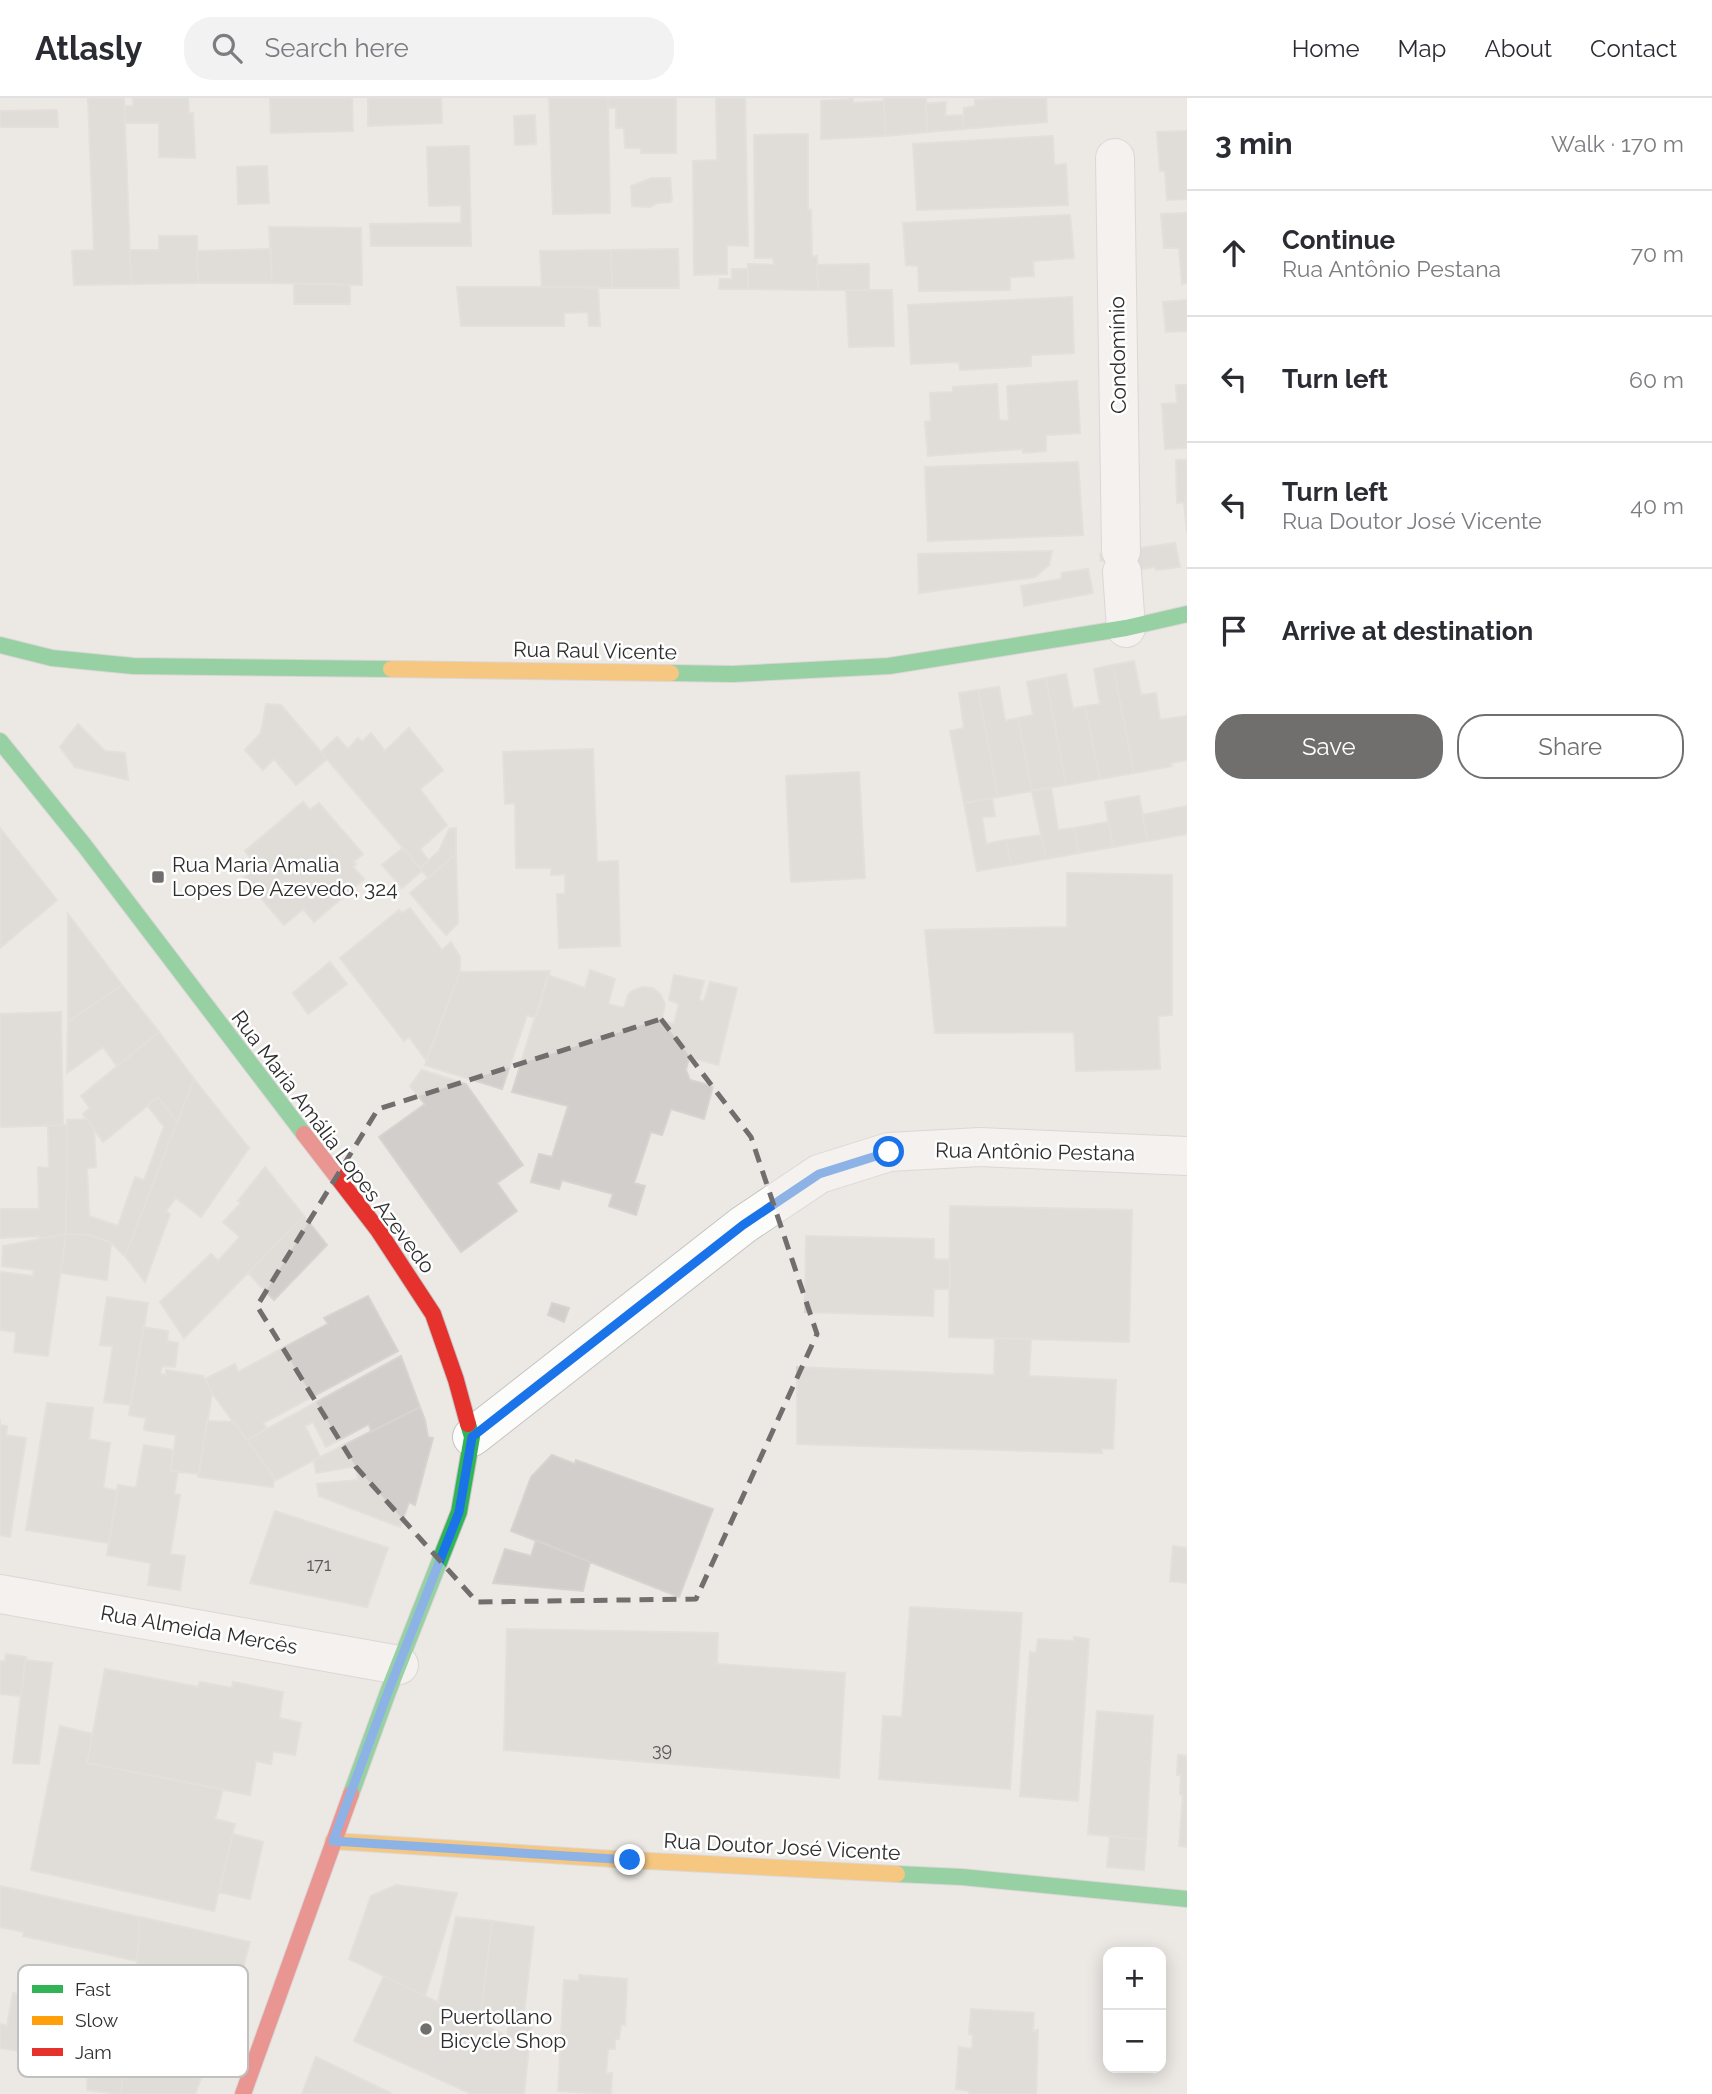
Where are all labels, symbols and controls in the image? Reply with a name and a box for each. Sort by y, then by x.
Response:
search box [184,17,674,80]
text: Atlasly [35,29,142,68]
icon: search [208,29,246,67]
text: Search here [264,33,409,63]
text: Home [1292,34,1360,63]
text: Map [1398,34,1446,63]
text: About [1484,34,1552,63]
text: Contact [1590,34,1677,63]
text: 3 min [1215,126,1293,161]
text: Walk · 170 m [1551,130,1684,157]
text: Continue [1282,225,1395,255]
icon: ahead [1215,234,1253,272]
text: 70 m [1631,240,1684,267]
text: Rua Antônio Pestana [1282,255,1501,282]
street label: Condomínio [1104,296,1131,414]
icon: left [1215,360,1253,398]
text: Turn left [1282,364,1388,394]
text: 60 m [1629,366,1684,393]
text: Turn left [1282,477,1388,507]
icon: left [1215,486,1253,524]
text: 40 m [1630,492,1684,519]
text: Rua Doutor José Vicente [1282,507,1542,534]
icon: arrive [1215,612,1253,650]
text: Arrive at destination [1282,616,1533,646]
street label: Rua Raul Vicente [513,637,677,664]
button: Save [1215,714,1443,779]
button: Share [1457,714,1684,779]
place label: Rua Maria Amalia Lopes De Azevedo, 324 [172,852,398,901]
marker: Rua Maria Amalia Lopes De Azevedo, 324 [150,869,166,885]
street label: Rua Maria Amália Lopes Azevedo [226,1005,440,1278]
route start [873,1136,904,1167]
street label: Rua Antônio Pestana [935,1137,1135,1166]
house number: 171 [307,1554,332,1575]
street label: Rua Almeida Mercês [99,1600,300,1659]
house number: 39 [652,1739,672,1760]
street label: Rua Doutor José Vicente [663,1828,901,1865]
route end [614,1844,645,1875]
map controls [1103,1947,1166,2073]
button: + [1103,1947,1166,2010]
legend [18,1965,248,2077]
text: Fast [75,1978,111,2000]
place label: Puertollano Bicycle Shop [440,2004,566,2053]
text: Slow [75,2009,119,2031]
button: − [1103,2010,1166,2073]
marker: Puertollano Bicycle Shop [418,2021,434,2037]
text: Jam [75,2041,112,2063]

